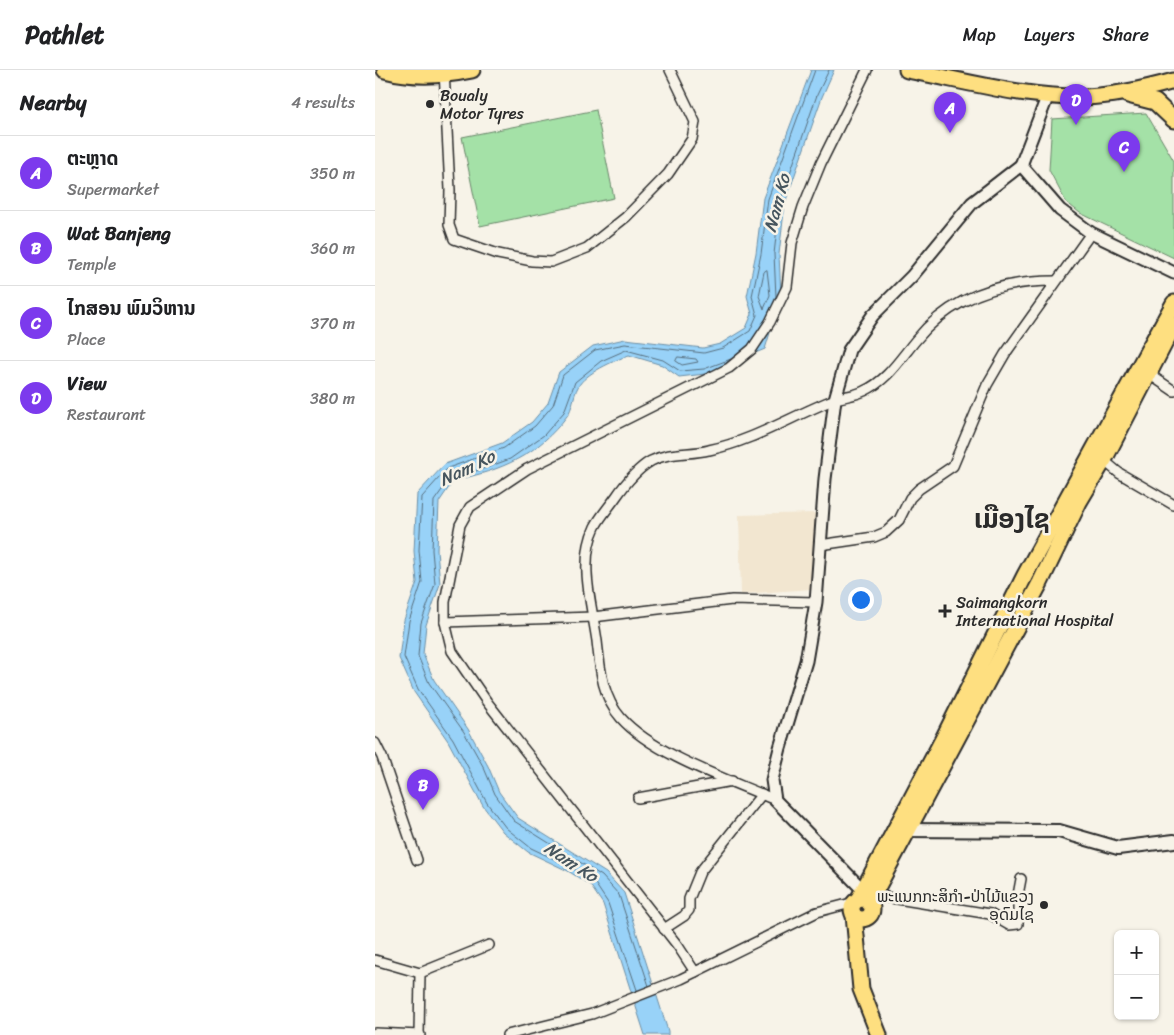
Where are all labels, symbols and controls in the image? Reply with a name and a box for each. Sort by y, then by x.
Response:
text: Pathlet [25,14,104,56]
text: Map [963,19,996,51]
text: Layers [1024,19,1075,51]
text: Share [1103,19,1149,51]
place label: Boualy Motor Tyres [440,81,525,128]
text: Nearby [20,84,86,122]
pin: D [1060,84,1092,125]
text: 4 results [291,88,355,117]
pin: A [934,92,966,133]
marker: Boualy Motor Tyres [424,98,436,110]
pin: C [1108,131,1140,172]
text: ຕະຫຼາດ [67,142,118,175]
text: A [31,159,41,188]
text: 350 m [310,159,355,188]
water label: Nam Ko [754,169,801,236]
text: Supermarket [67,175,159,204]
text: Wat Banjeng [67,217,171,250]
text: B [31,234,41,263]
text: 360 m [311,234,355,263]
text: Temple [67,250,116,279]
text: ໄກສອນ ພົມວິຫານ [67,292,196,325]
text: C [31,309,41,338]
text: 370 m [311,309,355,338]
text: Place [67,325,106,354]
text: View [67,367,106,400]
text: D [31,384,41,413]
text: 380 m [310,384,355,413]
text: Restaurant [67,400,146,429]
water label: Nam Ko [433,440,502,495]
district label: ເມືອງໄຊ [974,496,1050,542]
your location [848,587,874,613]
place label: Saimangkorn International Hospital [955,588,1114,635]
marker: Saimangkorn International Hospital [938,604,952,618]
pin: B [407,769,439,810]
water label: Nam Ko [538,833,606,892]
place label: ພະແນກກະສິກຳ-ປ່າໄມ້ແຂວງ ອຸດົມໄຊ [877,882,1034,929]
marker: ພະແນກກະສິກຳ-ປ່າໄມ້ແຂວງ ອຸດົມໄຊ [1038,899,1050,911]
map controls [1114,930,1159,1020]
button: + [1114,930,1159,975]
button: − [1114,975,1159,1020]

